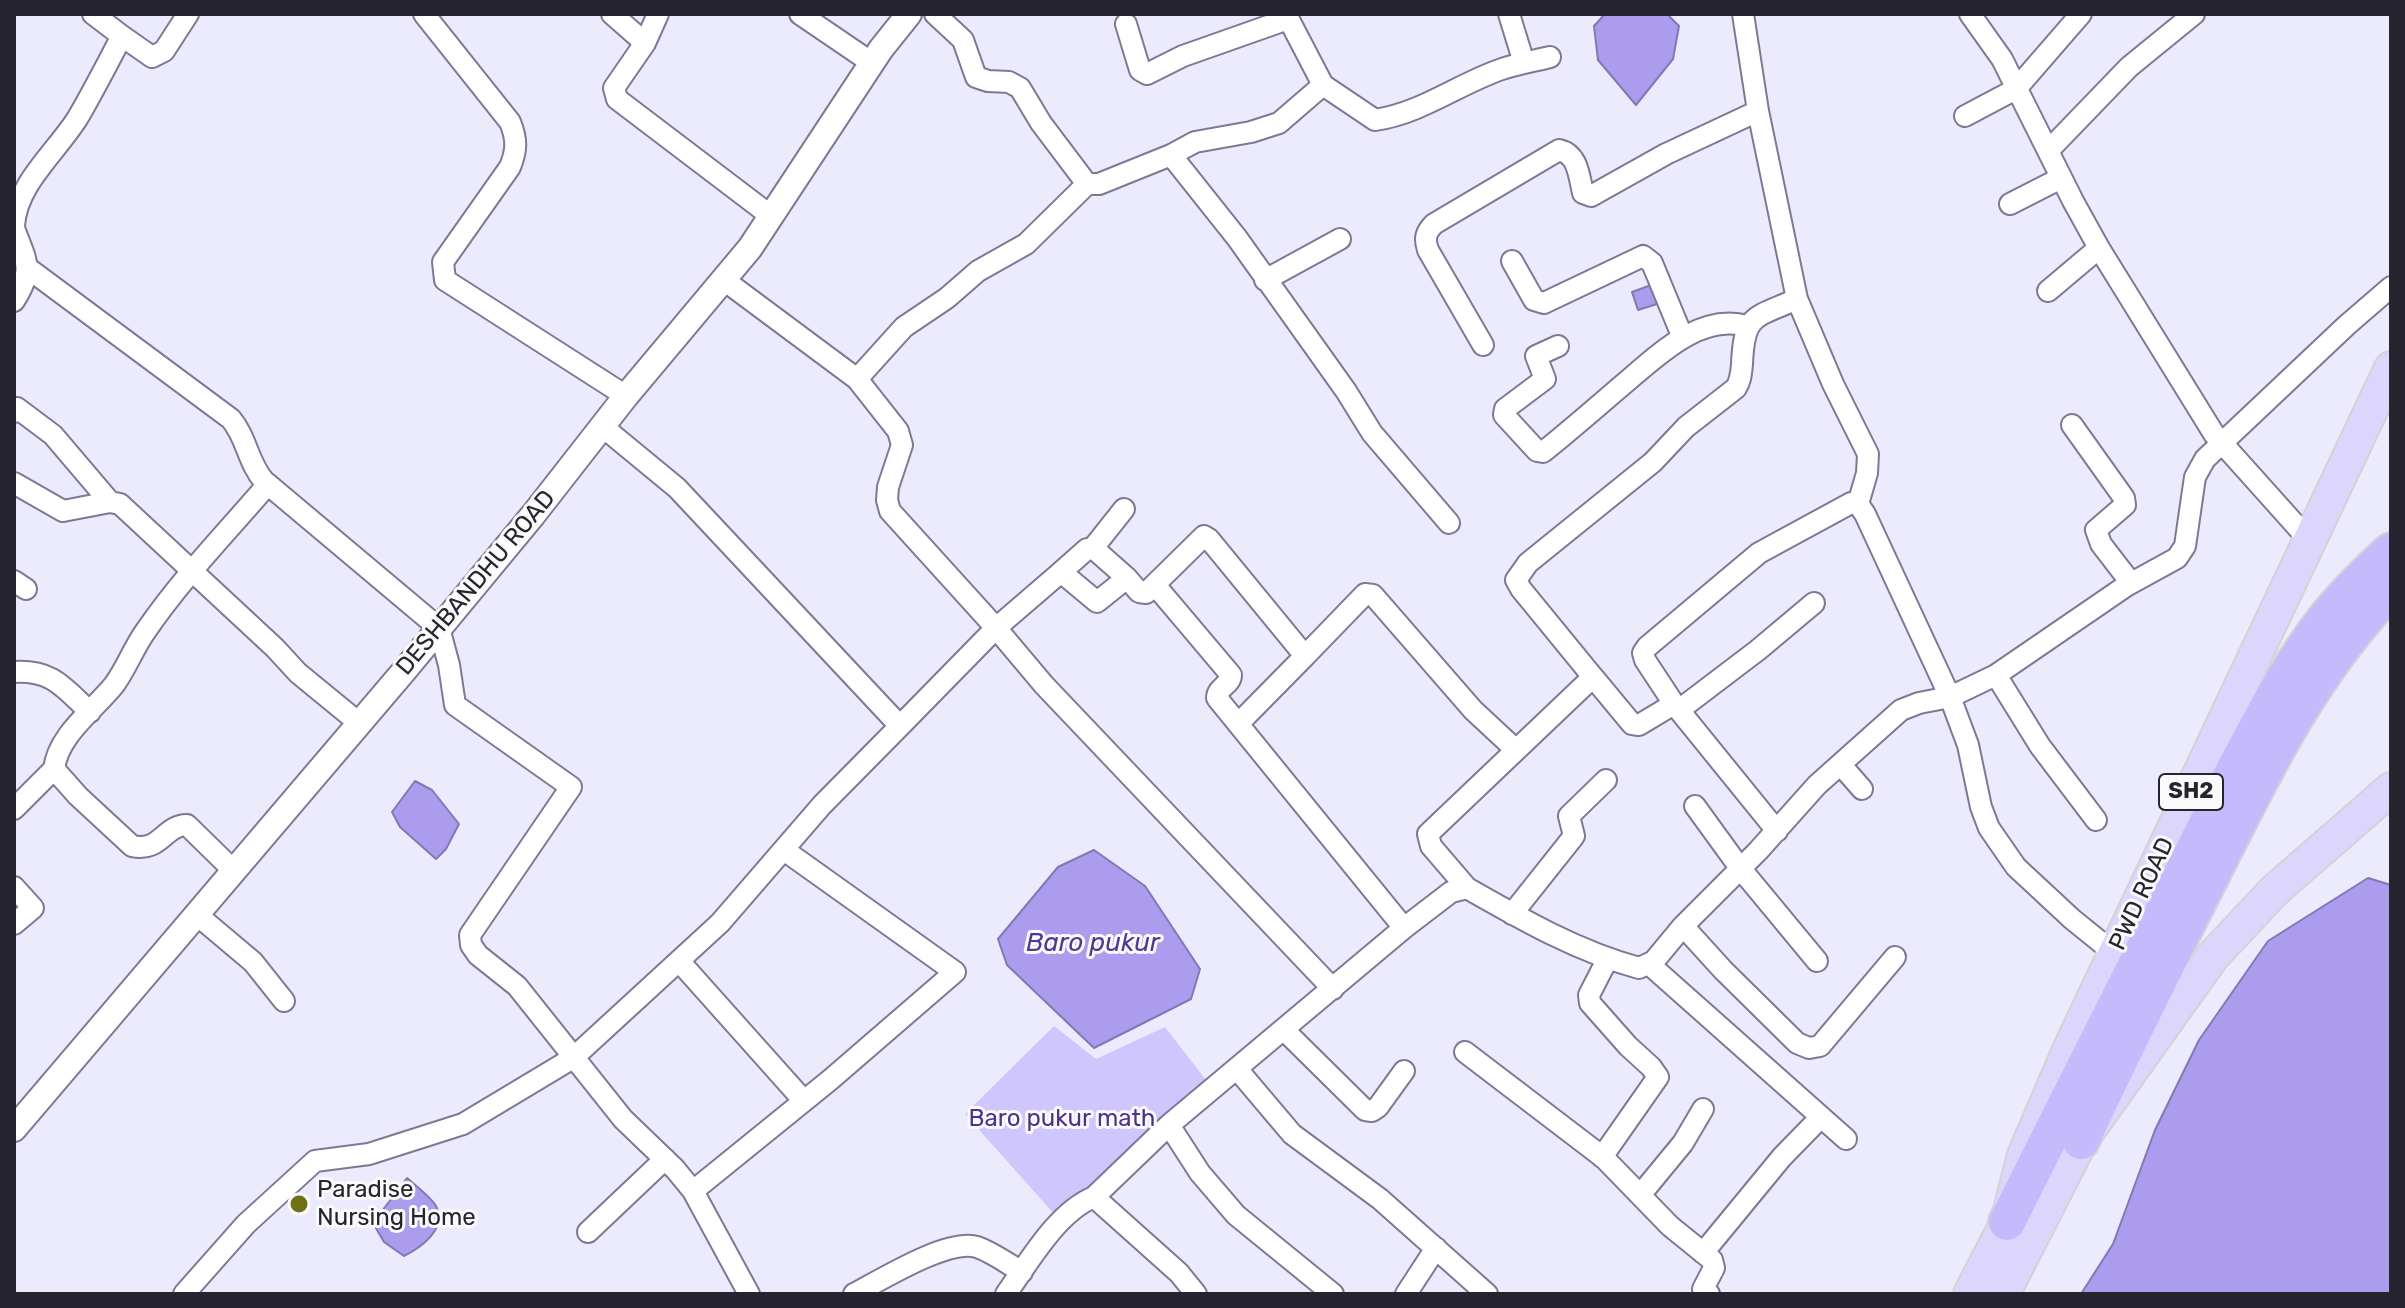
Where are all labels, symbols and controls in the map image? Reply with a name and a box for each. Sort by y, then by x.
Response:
street label: DESHBANDHU ROAD [390,485,562,681]
road number: SH2 [2159,774,2223,810]
street label: PWD ROAD [2103,833,2181,955]
water label: Baro pukur [1026,927,1160,959]
park label: Baro pukur math [969,1105,1155,1133]
place label: Paradise Nursing Home [317,1176,476,1232]
marker: Paradise Nursing Home [288,1193,310,1215]

